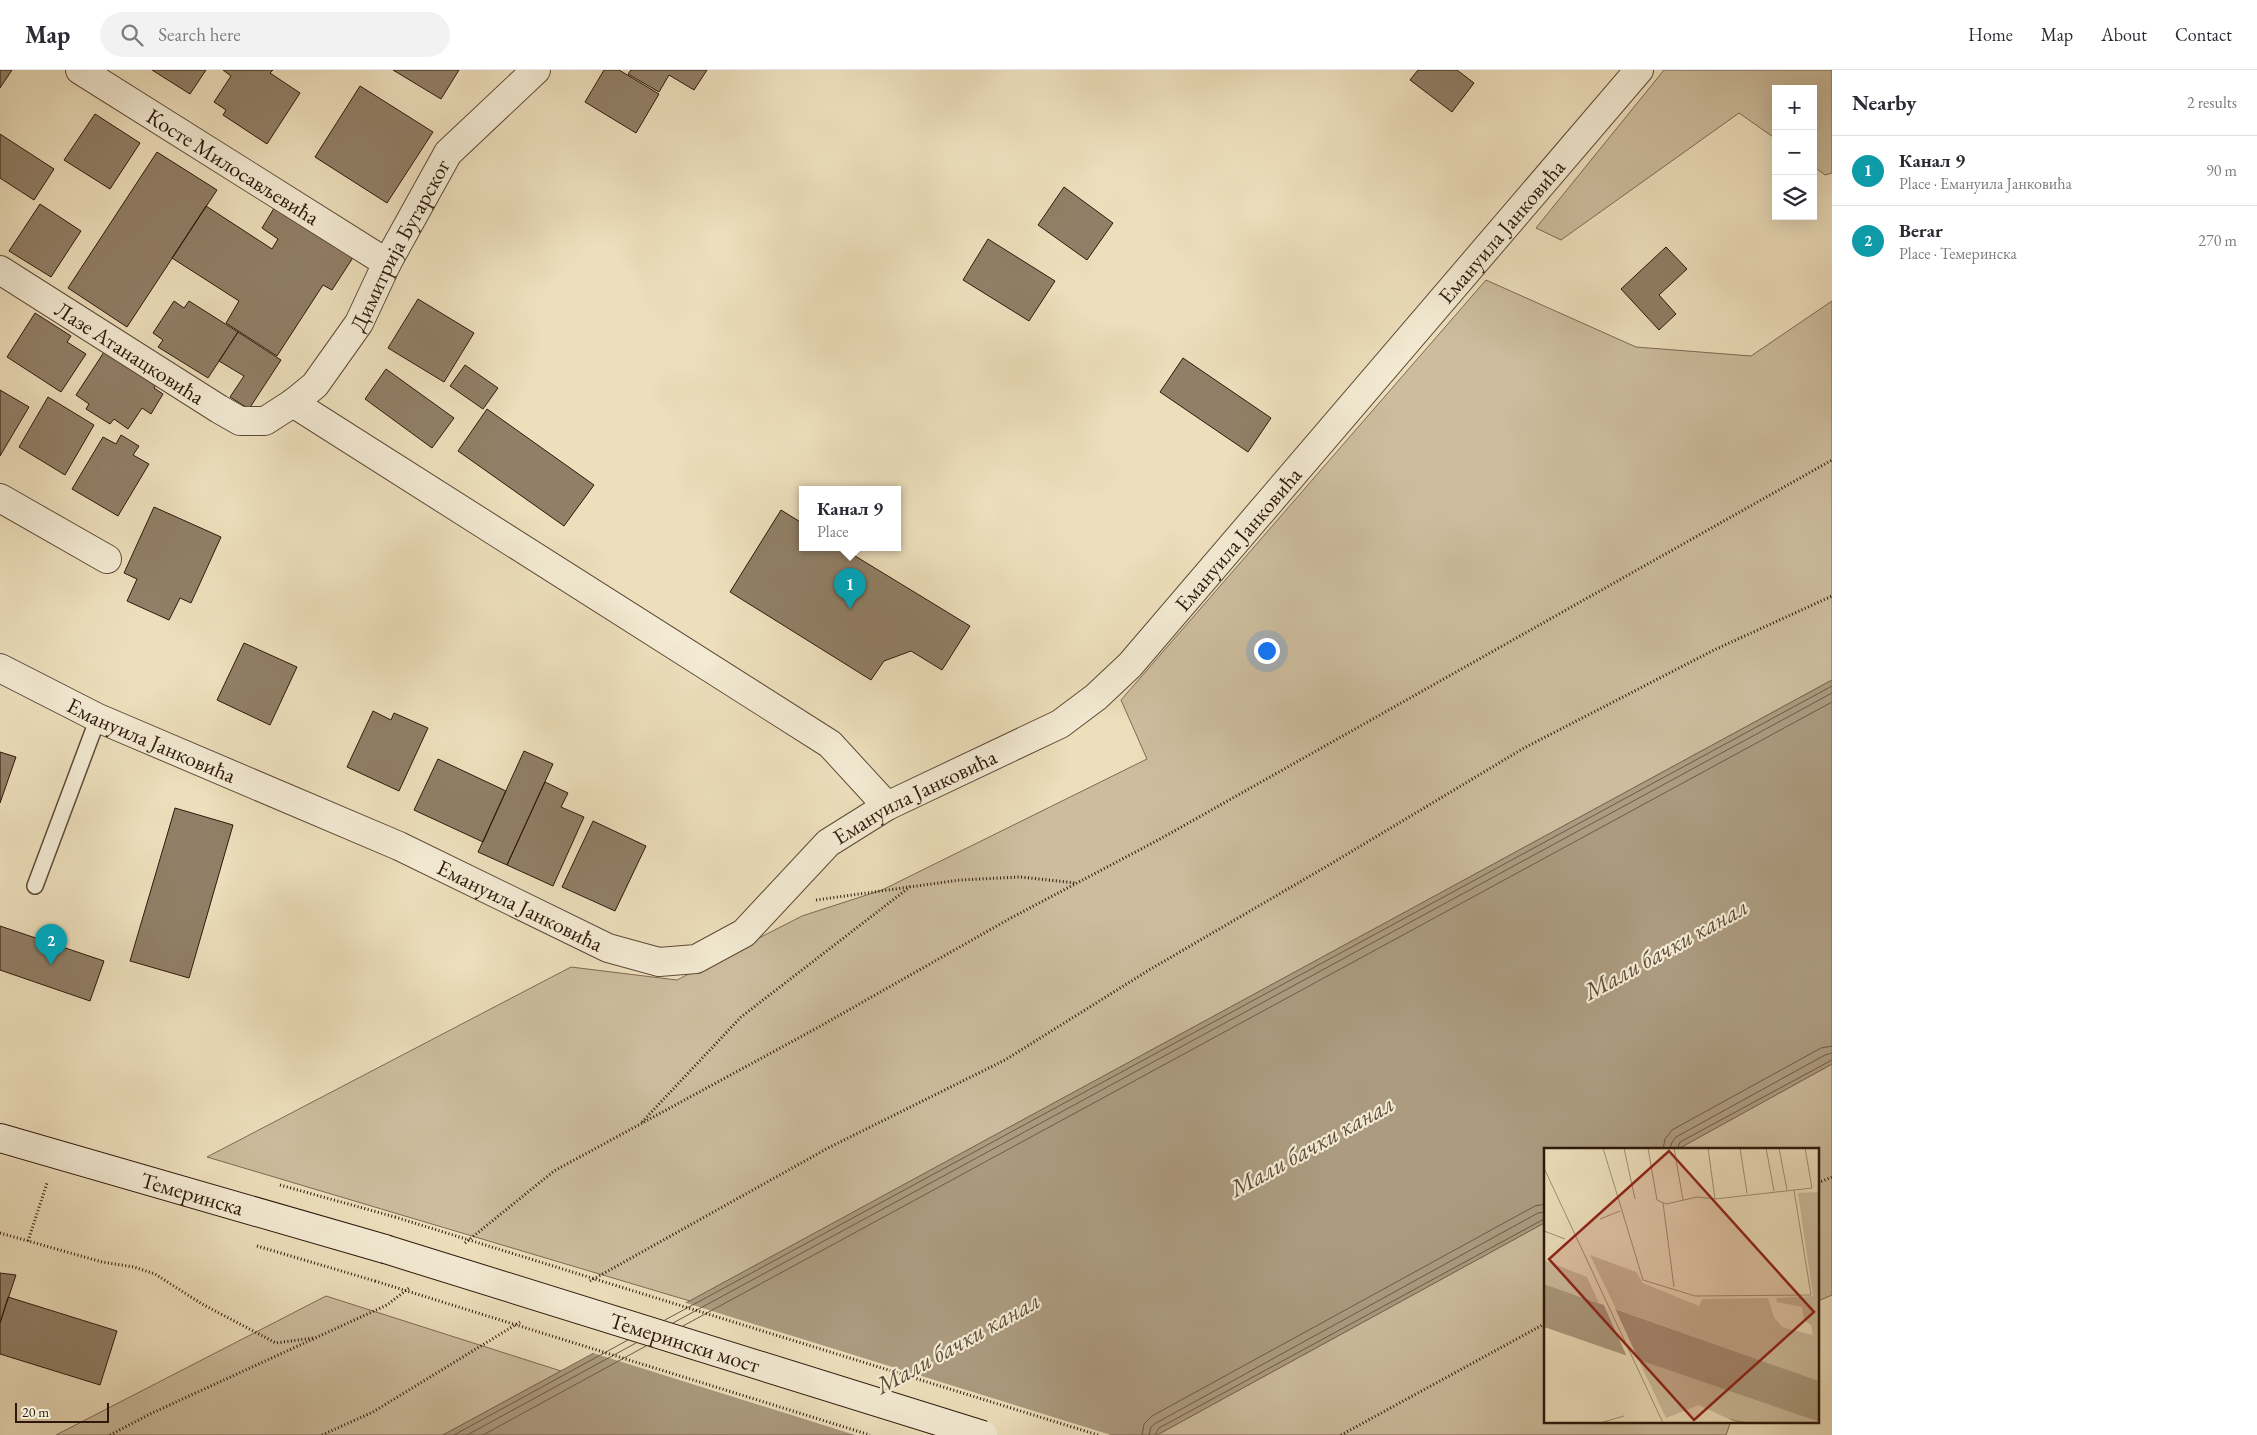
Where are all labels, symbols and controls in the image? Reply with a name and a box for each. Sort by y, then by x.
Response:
search box [100,12,450,57]
text: Map [25,19,70,50]
icon: search [118,21,146,49]
text: Search here [158,22,241,47]
text: Home [1968,23,2013,46]
text: Map [2041,23,2073,46]
text: About [2101,23,2147,46]
text: Contact [2175,23,2232,46]
map controls [1772,85,1817,220]
button: + [1772,85,1817,130]
text: Nearby [1852,89,1916,116]
text: 2 results [2187,92,2237,113]
street label: Косте Милосављевића [141,102,325,232]
button: − [1772,130,1817,175]
text: Канал 9 [1899,148,1965,173]
street label: Емануила Јанковића [1432,153,1572,310]
street label: Димитрија Бугарског [343,154,457,336]
text: 1 [1864,160,1872,181]
text: 90 m [2206,160,2237,181]
text: Place · Емануила Јанковића [1899,173,2072,194]
button: layers [1772,175,1817,220]
text: Berar [1899,218,1943,243]
text: 2 [1864,230,1872,251]
text: 270 m [2198,230,2237,251]
text: Place · Темеринска [1899,243,2017,264]
street label: Лазе Атанацковића [50,295,210,411]
street label: Емануила Јанковића [1168,461,1308,618]
popup [799,486,901,551]
text: Канал 9 [817,496,883,521]
text: Place [817,521,848,542]
pin: 1 [834,568,866,609]
your location [1254,638,1280,664]
street label: Емануила Јанковића [62,691,240,790]
street label: Емануила Јанковића [827,742,1002,851]
street label: Емануила Јанковића [432,853,608,959]
water label: Мали бачки канал [1576,891,1754,1008]
pin: 2 [35,924,67,965]
water label: Мали бачки канал [1222,1088,1400,1205]
inset map [1544,1148,1820,1422]
street label: Темеринска [137,1165,247,1222]
water label: Мали бачки канал [868,1285,1046,1402]
street label: Темерински мост [606,1306,763,1380]
scale bar [15,1400,109,1423]
text: 20 m [22,1403,49,1421]

